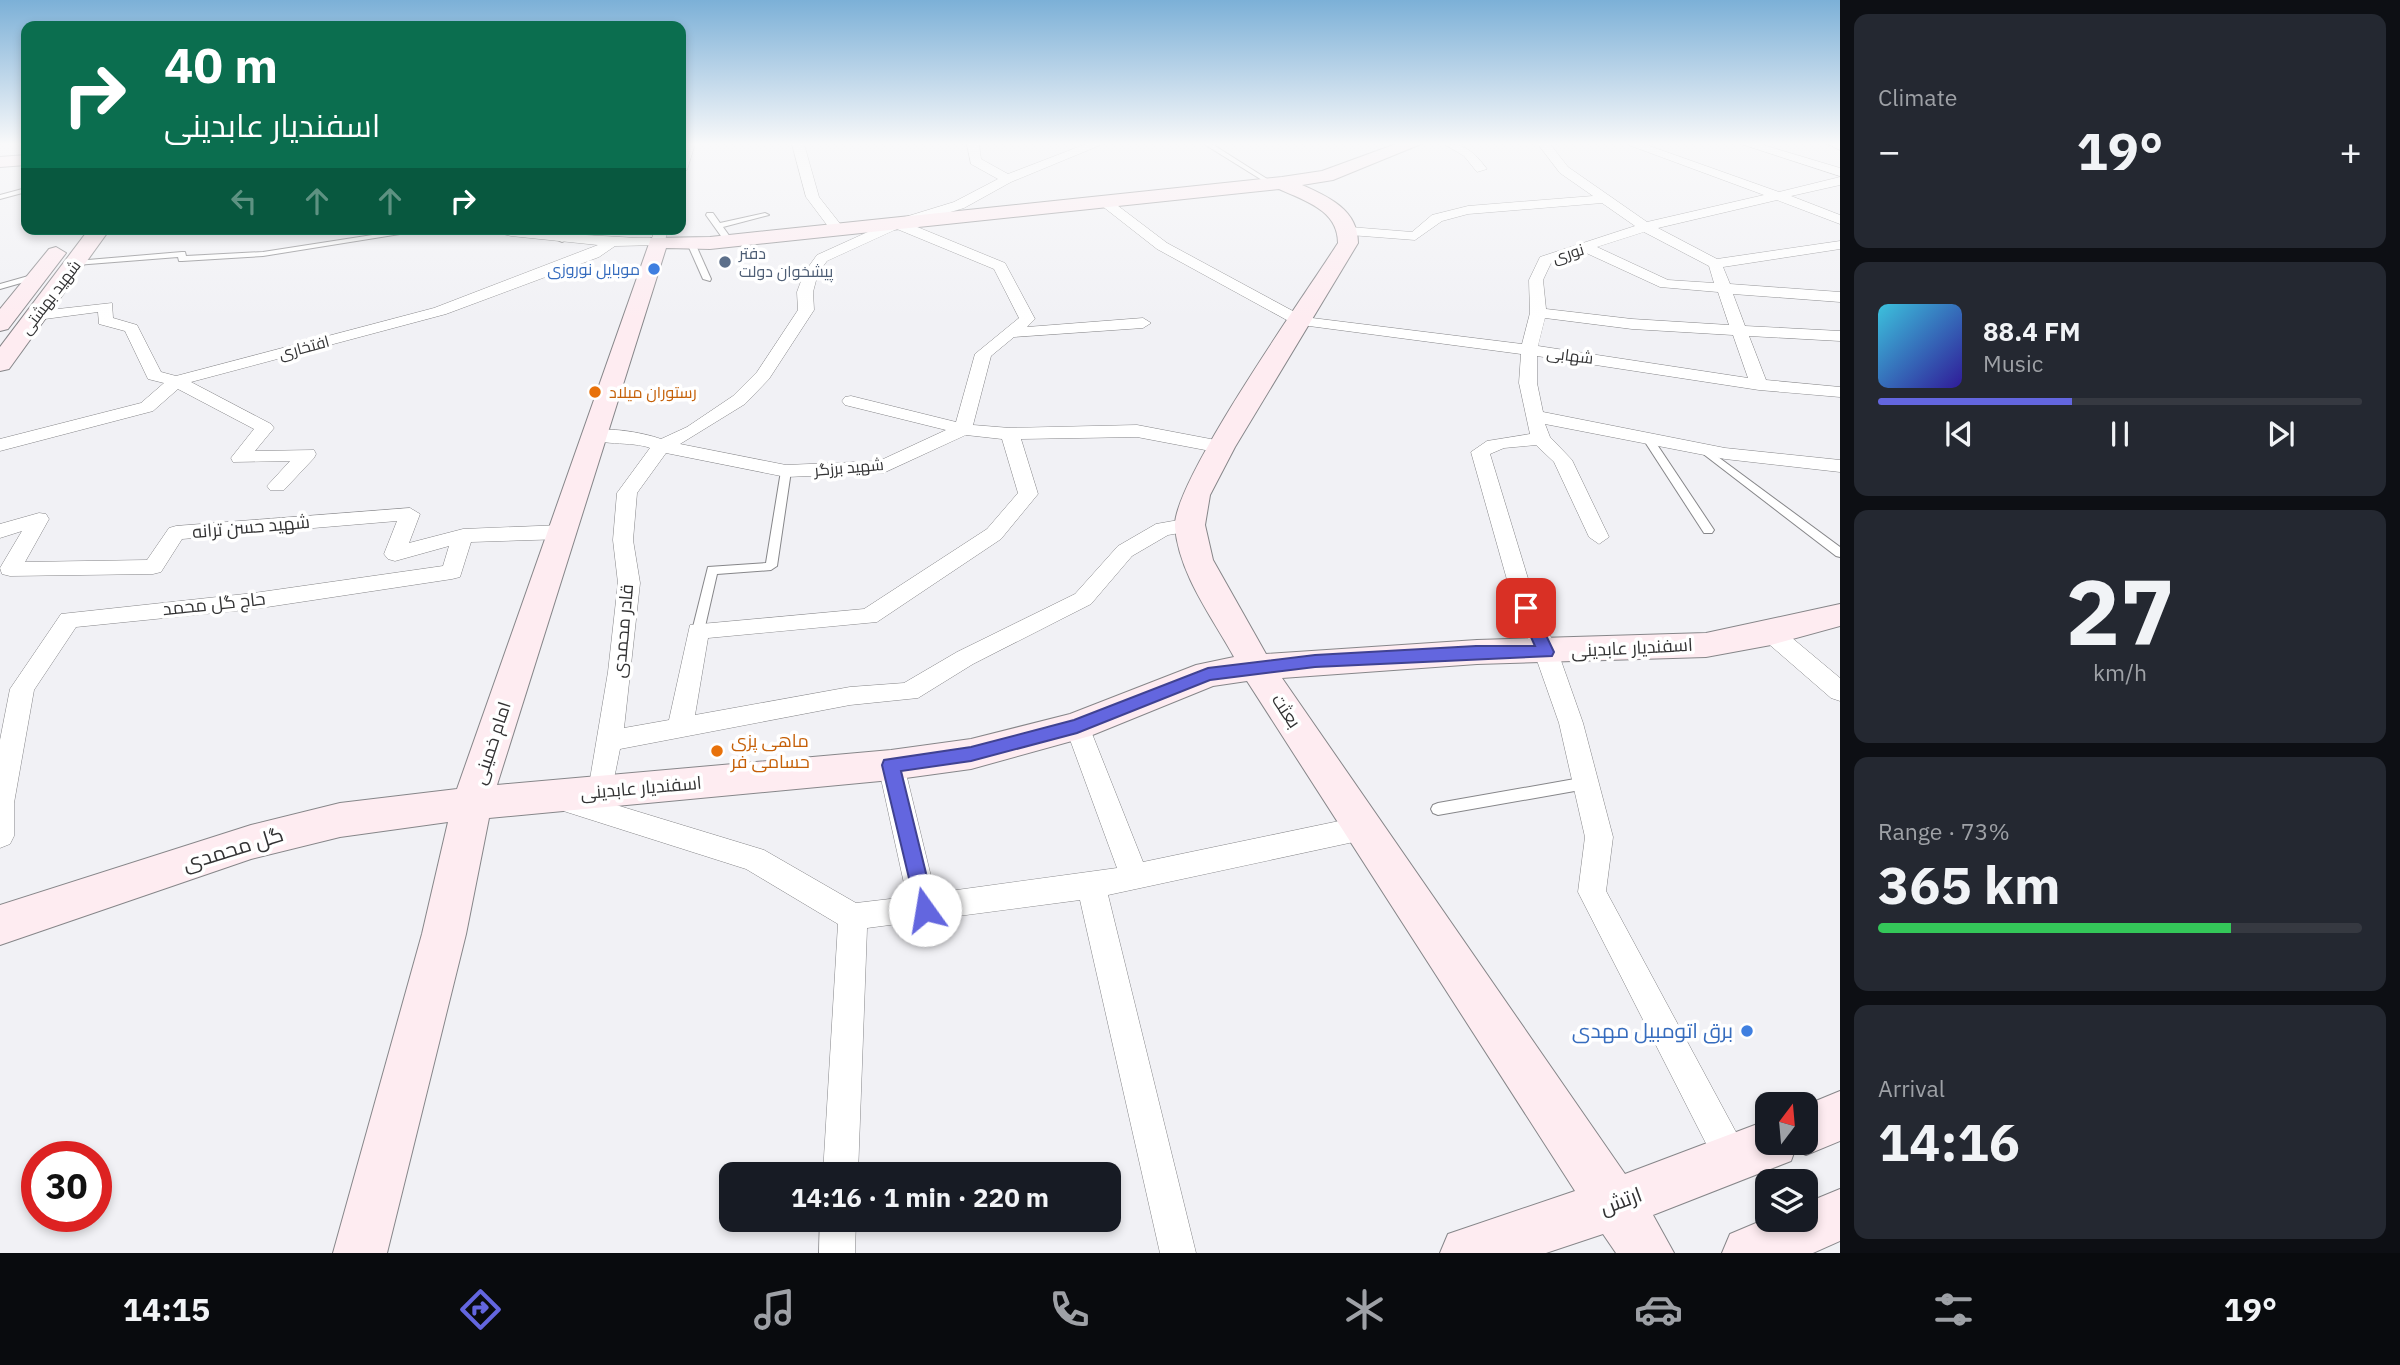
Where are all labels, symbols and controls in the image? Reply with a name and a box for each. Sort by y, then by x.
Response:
text: 40 m [164,33,278,96]
icon: right [49,49,140,140]
text: Climate [1878,82,1957,112]
text: اسفندیار عابدینی [164,104,380,146]
text: 19° [2077,117,2163,184]
text: − [1878,126,1901,175]
text: + [2339,126,2362,175]
icon: left [225,182,263,220]
icon: ahead [298,182,336,220]
icon: ahead [371,182,409,220]
icon: right [444,182,482,220]
street label: نوری [1550,239,1587,268]
place label: دفتر پیشخوان دولت [738,243,834,283]
marker: دفتر پیشخوان دولت [717,254,733,270]
street label: شهید بهشتی [15,256,85,339]
place label: موبایل نوروزی [547,259,640,280]
marker: موبایل نوروزی [646,261,662,277]
text: 88.4 FM [1983,314,2081,348]
street label: افتخاری [276,331,332,364]
street label: شهابی [1545,342,1595,369]
text: Music [1983,348,2043,378]
place label: رستوران میلاد [609,382,697,403]
marker: رستوران میلاد [587,384,603,400]
icon: previous [1940,415,1978,453]
icon: pause [2101,415,2139,453]
icon: next [2262,415,2300,453]
street label: شهید برزگر [812,454,885,481]
street label: شهید حسن ترانه [191,510,311,543]
text: 27 [2065,552,2175,670]
pin [1496,578,1556,638]
street label: قادر محمدی [607,583,638,679]
street label: حاج گل محمد [161,587,267,621]
icon: arrive [1507,589,1545,627]
street label: اسفندیار عابدینی [1571,633,1693,662]
text: km/h [2093,657,2147,687]
street label: بعثت [1267,689,1306,732]
street label: امام خمینی [467,698,517,788]
place label: ماهی پزی حسامی فر [730,729,810,773]
marker: ماهی پزی حسامی فر [709,743,725,759]
street label: اسفندیار عابدینی [579,771,703,804]
text: Range · 73% [1878,816,2010,846]
street label: گل محمدی [179,819,287,877]
text: 365 km [1878,851,2060,918]
position arrow [888,873,962,947]
place label: برق اتومبیل مهدی [1572,1016,1733,1044]
marker: برق اتومبیل مهدی [1739,1023,1755,1039]
text: Arrival [1878,1073,1945,1103]
north arrow [1755,1092,1818,1155]
map controls [1755,1092,1818,1232]
text: 14:16 [1878,1108,2020,1175]
speed limit sign: 30 [21,1141,112,1232]
button: layers [1755,1169,1818,1232]
text: 14:16 · 1 min · 220 m [791,1180,1049,1214]
street label: ارتش [1596,1180,1646,1221]
icon: directions [456,1285,505,1334]
icon: music [750,1285,799,1334]
icon: phone [1045,1285,1094,1334]
icon: climate [1340,1285,1389,1334]
icon: car [1634,1285,1683,1334]
icon: filters [1929,1285,1978,1334]
text: 14:15 [123,1288,210,1330]
text: 19° [2224,1288,2277,1330]

